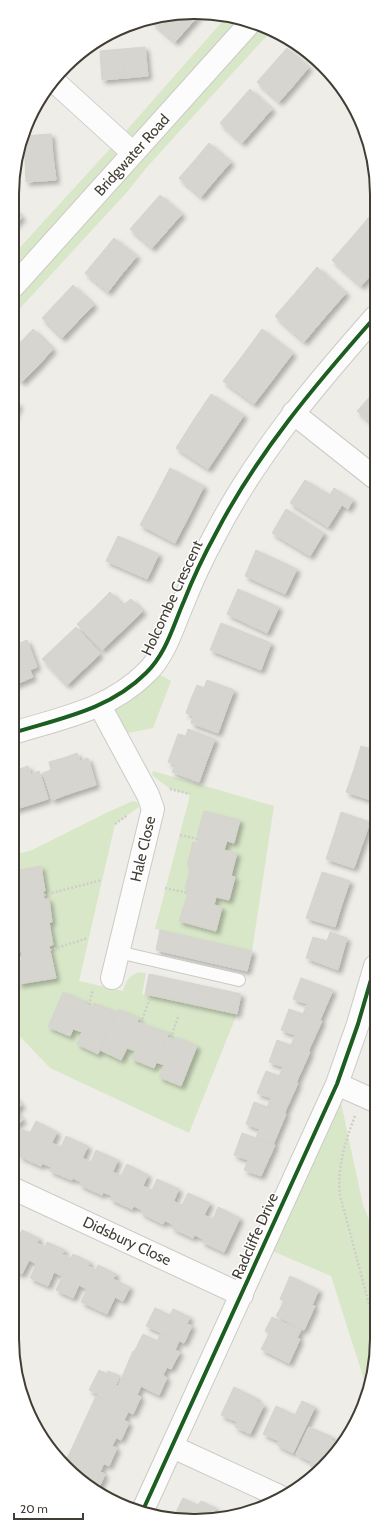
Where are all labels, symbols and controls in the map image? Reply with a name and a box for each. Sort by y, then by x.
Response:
street label: Bridgwater Road [91,110,173,200]
street label: Holcombe Crescent [137,538,207,658]
street label: Hale Close [127,814,159,884]
street label: Radcliffe Drive [228,1190,282,1282]
street label: Didsbury Close [80,1213,174,1269]
scale bar [14,1495,83,1521]
text: 20 m [20,1501,48,1516]

